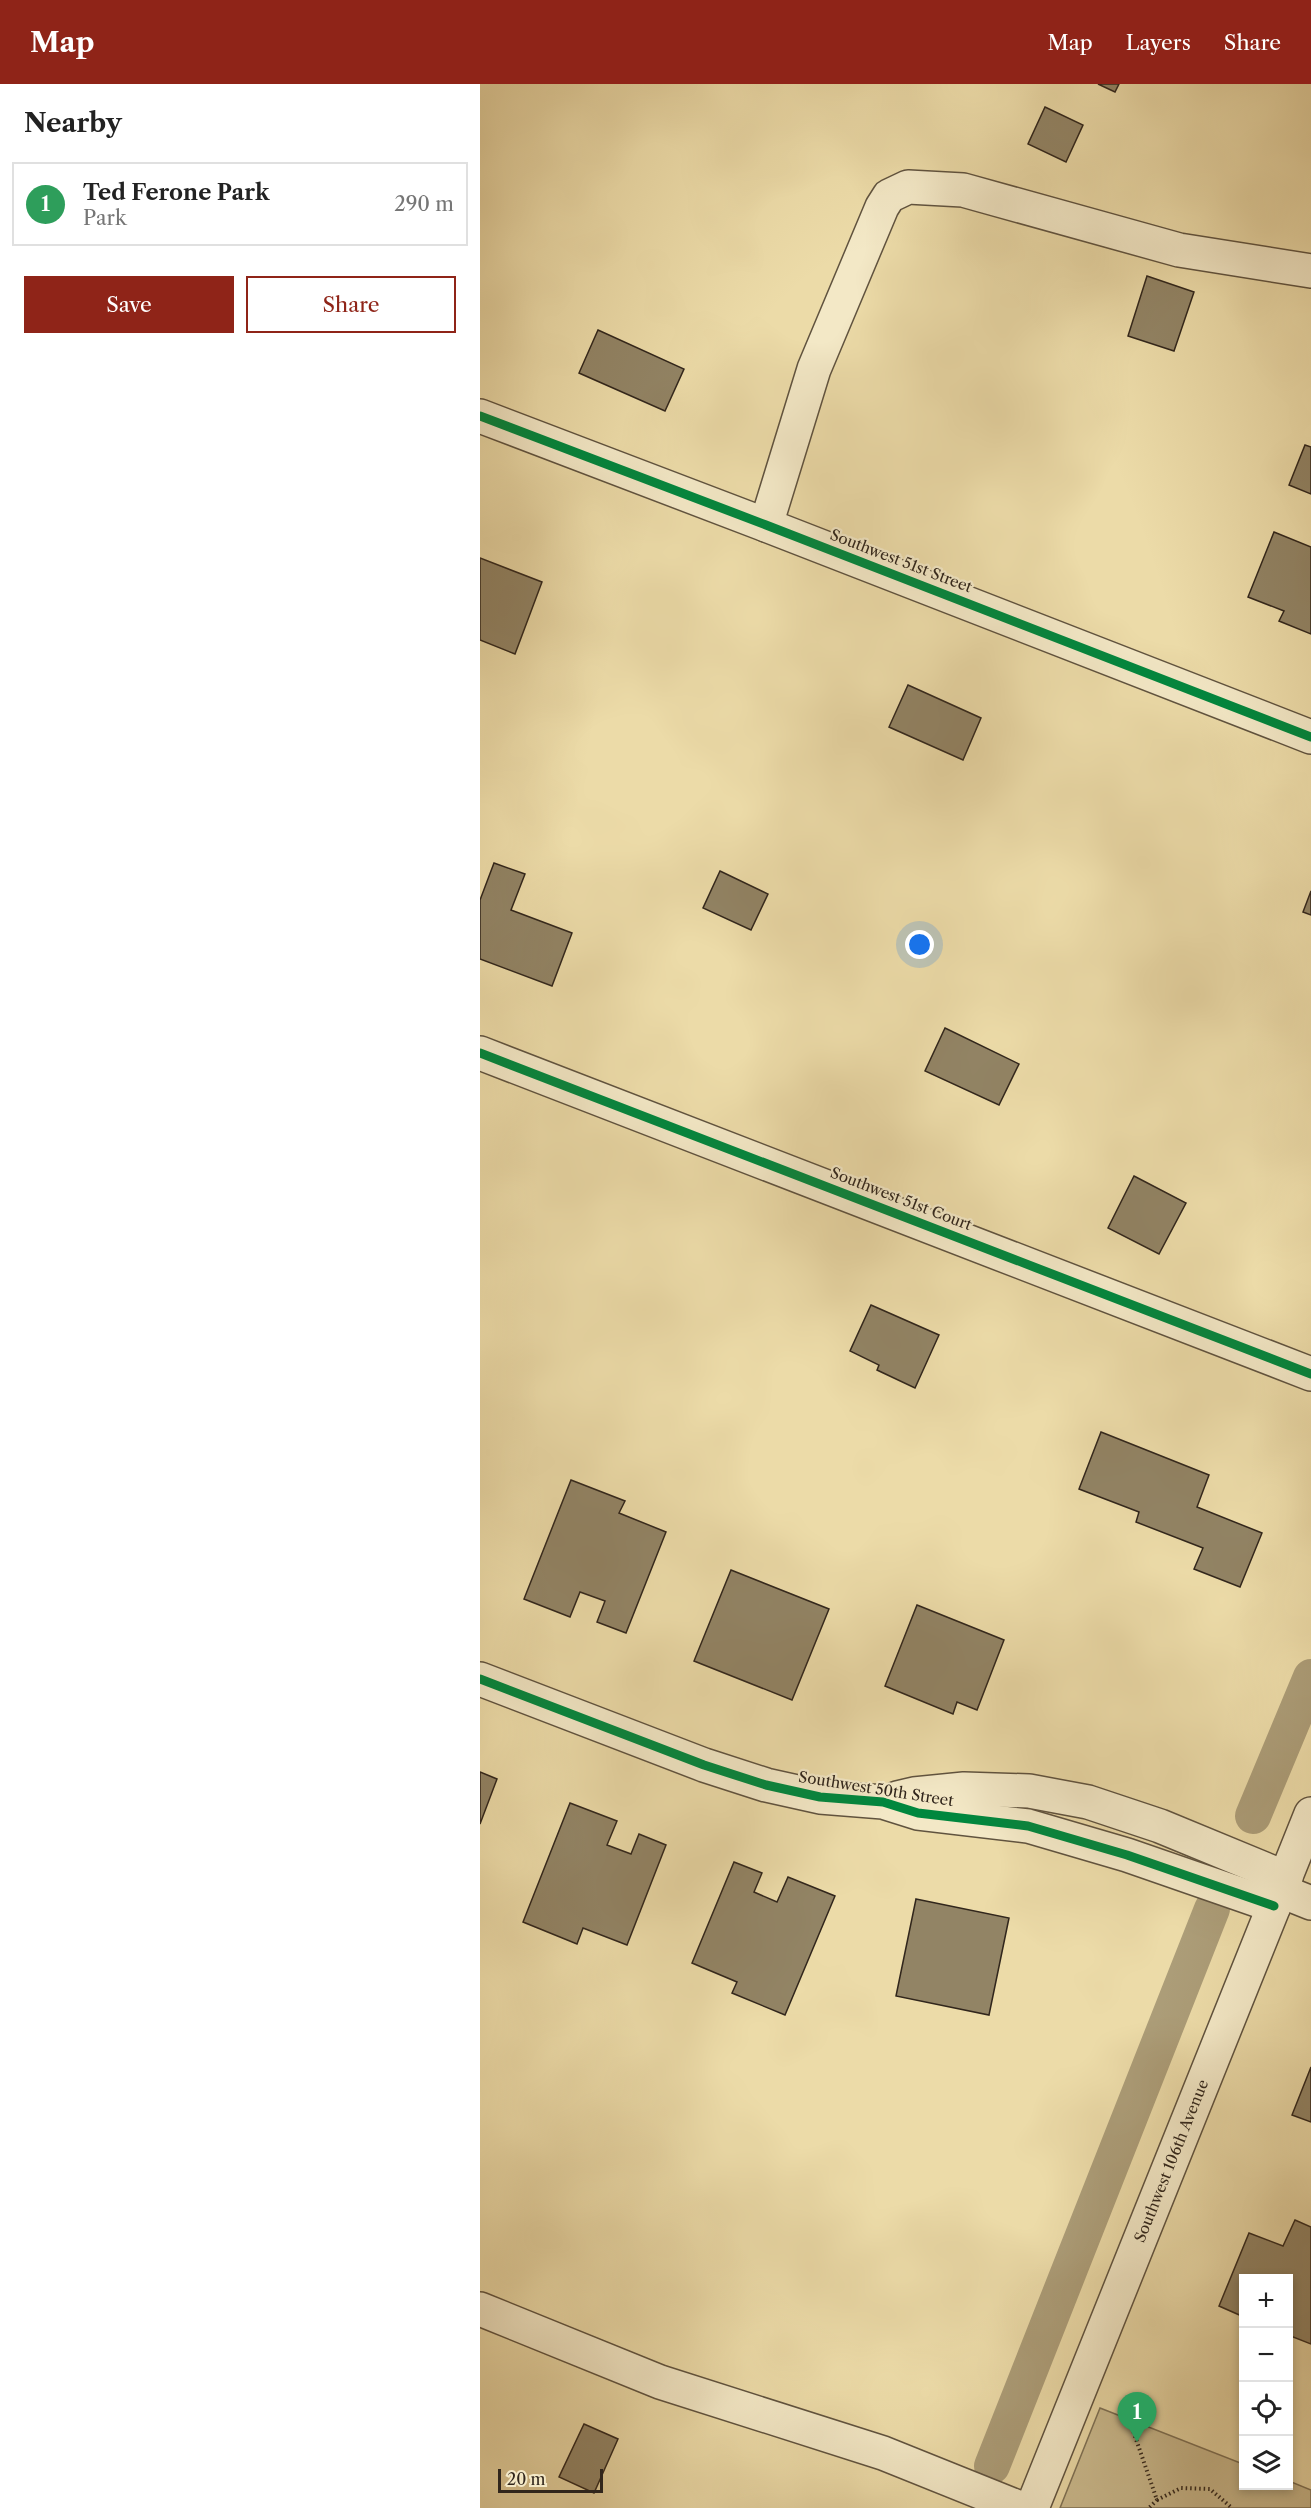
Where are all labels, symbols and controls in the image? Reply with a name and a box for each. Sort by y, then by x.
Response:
text: Map [30,25,94,59]
text: Map [1048,30,1093,55]
text: Layers [1126,30,1191,55]
text: Share [1224,30,1281,55]
text: Nearby [24,107,122,139]
text: Ted Ferone Park [83,179,269,206]
text: 1 [41,192,50,216]
text: 290 m [394,192,454,216]
text: Park [83,206,126,230]
button: Save [24,276,234,333]
button: Share [246,276,456,333]
street label: Southwest 51st Street [827,525,976,597]
your location [905,930,934,959]
street label: Southwest 51st Court [828,1163,975,1234]
street label: Southwest 50th Street [797,1767,956,1810]
street label: Southwest 106th Avenue [1130,2077,1212,2245]
map controls [1239,2274,1293,2490]
button: + [1239,2274,1293,2328]
button: − [1239,2328,1293,2382]
button: locate [1239,2382,1293,2436]
pin: 1 [1118,2392,1156,2442]
button: layers [1239,2436,1293,2490]
scale bar [498,2466,603,2494]
text: 20 m [507,2469,546,2489]

